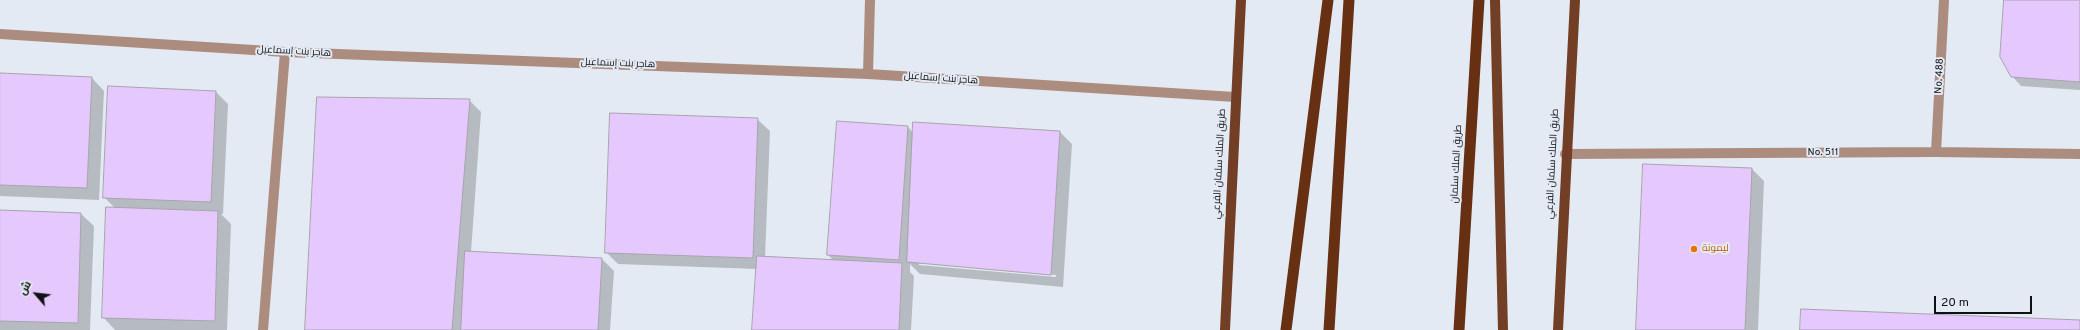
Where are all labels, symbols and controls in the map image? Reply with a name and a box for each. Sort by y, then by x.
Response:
street label: هاجر بنت إسماعيل [257,44,331,60]
street label: هاجر بنت إسماعيل [581,57,655,71]
street label: No. 488 [1933,58,1947,94]
street label: هاجر بنت إسماعيل [903,70,979,88]
street label: طريق الملك سلمان الفرعي [1211,108,1229,220]
street label: طريق الملك سلمان الفرعي [1544,108,1562,220]
street label: طريق الملك سلمان [1449,124,1465,204]
street label: No. 511 [1808,147,1838,159]
place label: ليمونة [1702,243,1729,255]
marker: ليمونة [1689,244,1699,254]
north arrow [16,274,56,314]
text: ش [16,279,35,298]
scale bar [1936,288,2034,314]
text: 20 m [1941,295,1969,311]

